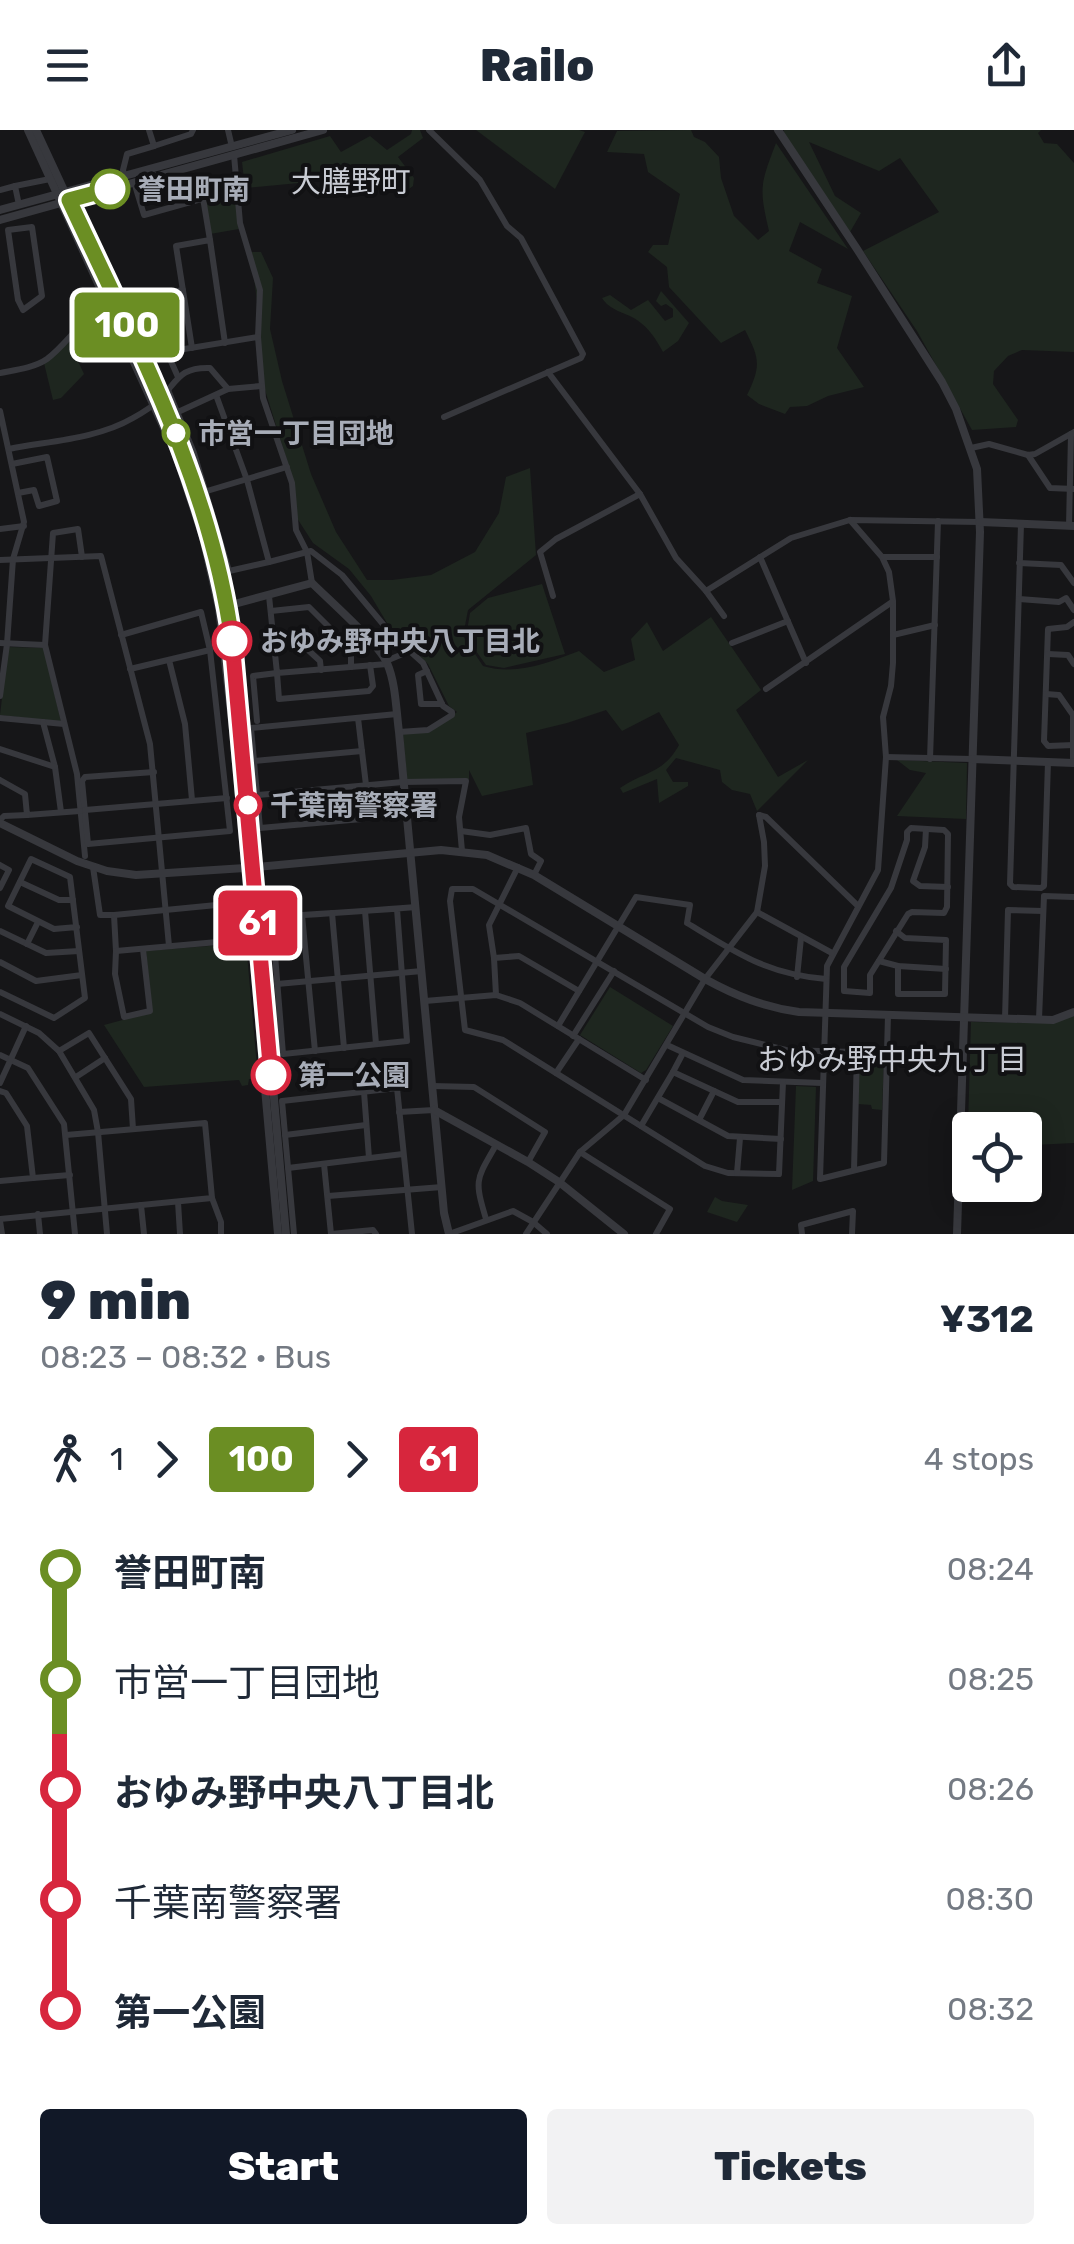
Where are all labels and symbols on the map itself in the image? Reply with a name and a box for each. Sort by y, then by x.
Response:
district label: 大膳野町 [291,164,411,200]
marker: 誉田町南 [91,170,129,208]
place label: 誉田町南 [138,173,250,206]
line badge: 100 [70,292,184,358]
place label: 市営一丁目団地 [198,417,394,450]
marker: 市営一丁目団地 [163,420,189,446]
marker: おゆみ野中央八丁目北 [213,622,251,660]
place label: おゆみ野中央八丁目北 [260,625,540,658]
place label: 千葉南警察署 [270,789,438,822]
marker: 千葉南警察署 [235,792,261,818]
line badge: 61 [213,890,303,956]
district label: おゆみ野中央九丁目 [757,1042,1027,1078]
marker: 第一公園 [252,1056,290,1094]
place label: 第一公園 [298,1059,410,1092]

